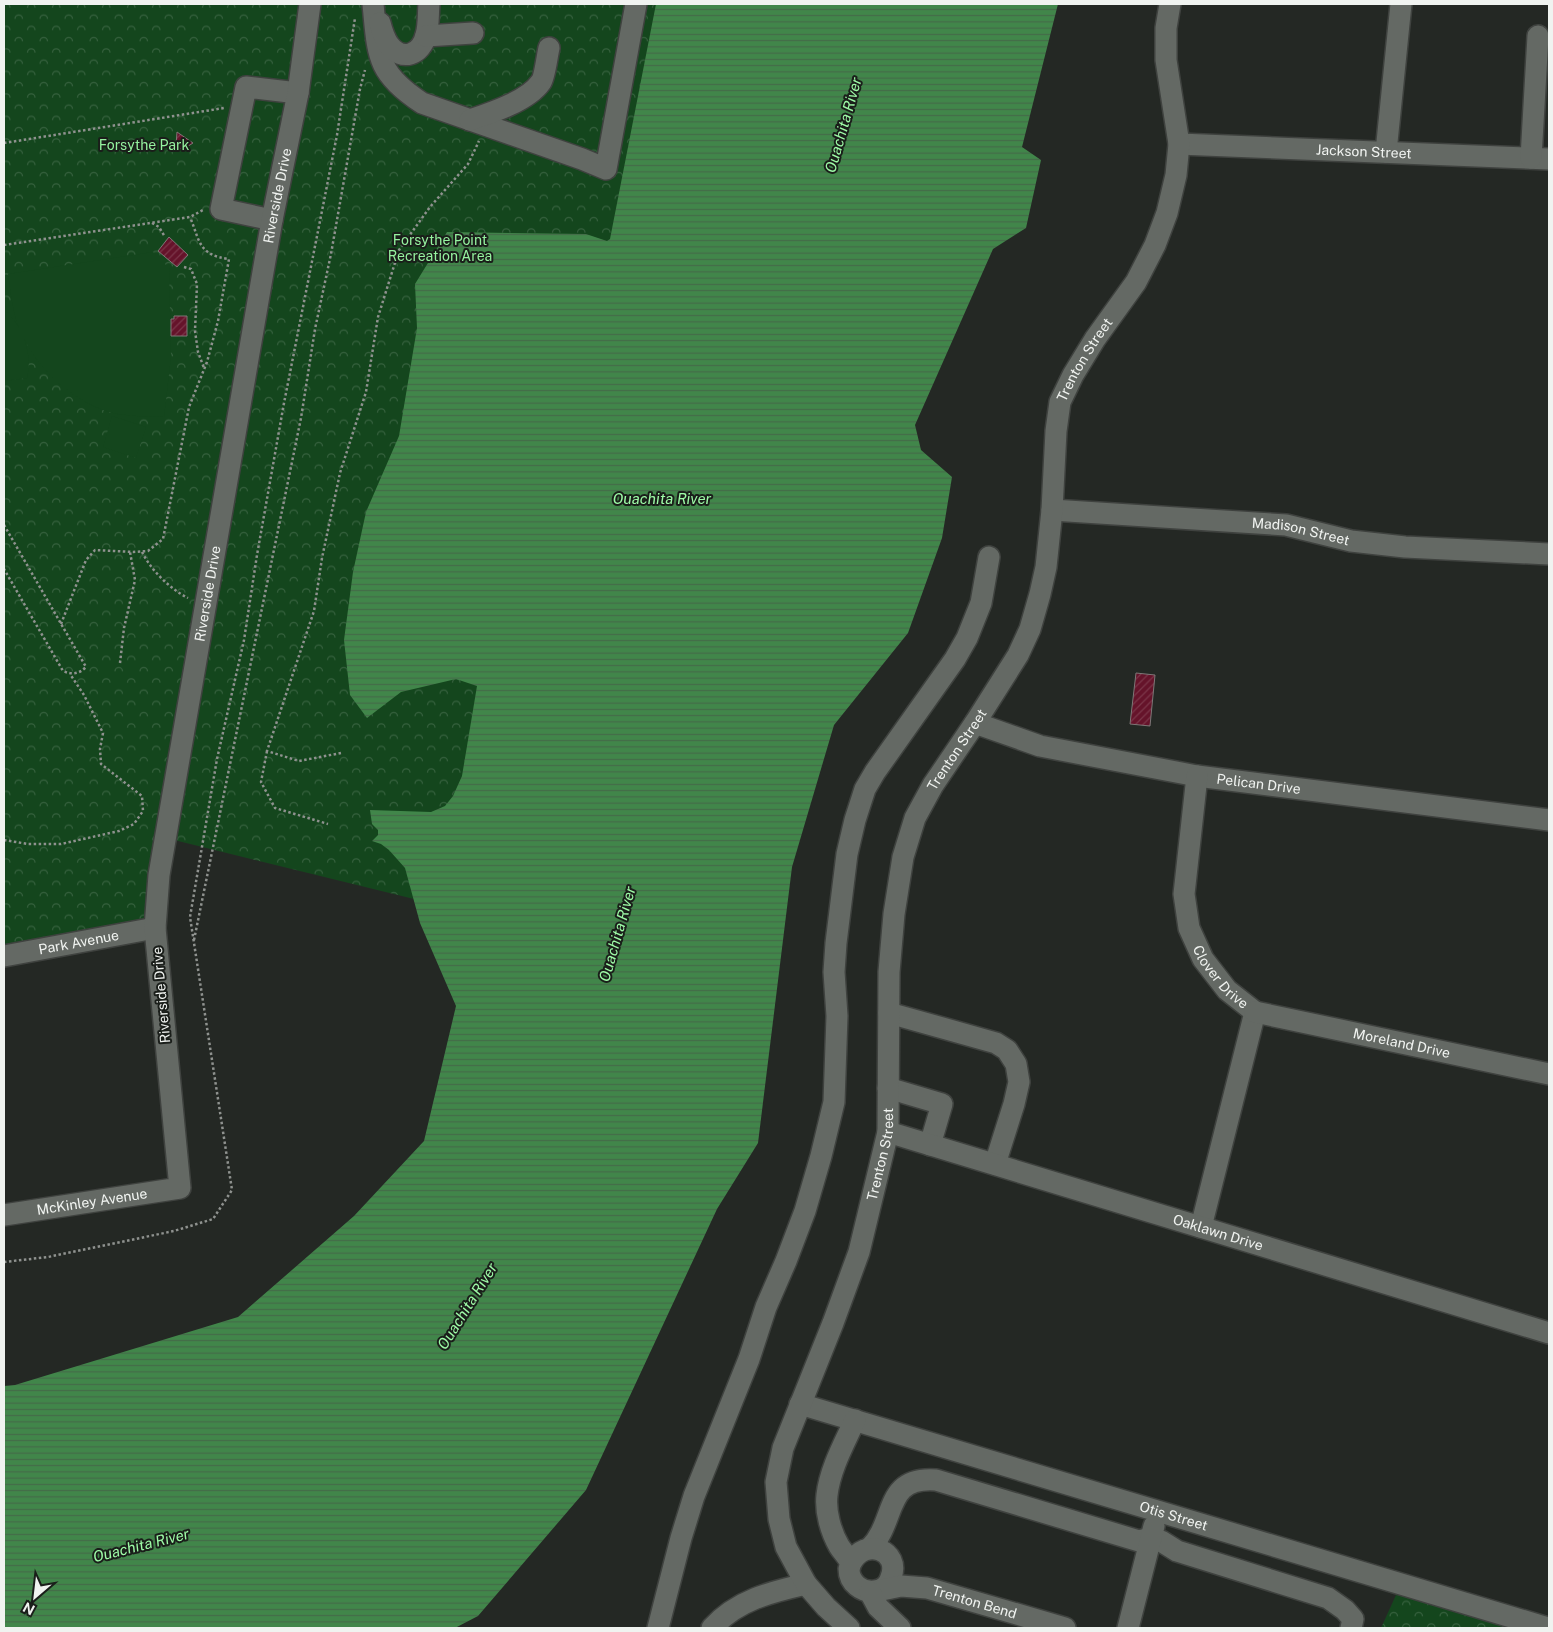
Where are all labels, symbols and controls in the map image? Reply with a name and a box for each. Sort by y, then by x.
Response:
water label: Ouachita River [821,75,865,175]
park label: Forsythe Park [99,137,189,153]
street label: Jackson Street [1316,142,1412,161]
street label: Riverside Drive [260,146,295,245]
park label: Forsythe Point Recreation Area [388,232,492,264]
street label: Trenton Street [1053,315,1116,404]
water label: Ouachita River [613,490,712,507]
street label: Madison Street [1251,515,1351,548]
street label: Riverside Drive [191,544,224,643]
street label: Trenton Street [924,706,990,793]
street label: Pelican Drive [1216,771,1302,797]
water label: Ouachita River [595,884,639,984]
street label: Park Avenue [37,927,120,957]
street label: Clover Drive [1190,943,1252,1012]
street label: Riverside Drive [149,946,173,1044]
street label: Moreland Drive [1352,1025,1452,1061]
street label: Trenton Street [864,1108,896,1202]
street label: McKinley Avenue [36,1185,148,1218]
street label: Oaklawn Drive [1171,1211,1265,1254]
water label: Ouachita River [434,1259,500,1352]
street label: Otis Street [1138,1498,1210,1534]
water label: Ouachita River [91,1525,191,1565]
north arrow [10,1572,60,1622]
street label: Trenton Bend [930,1582,1019,1622]
text: N [20,1599,37,1618]

